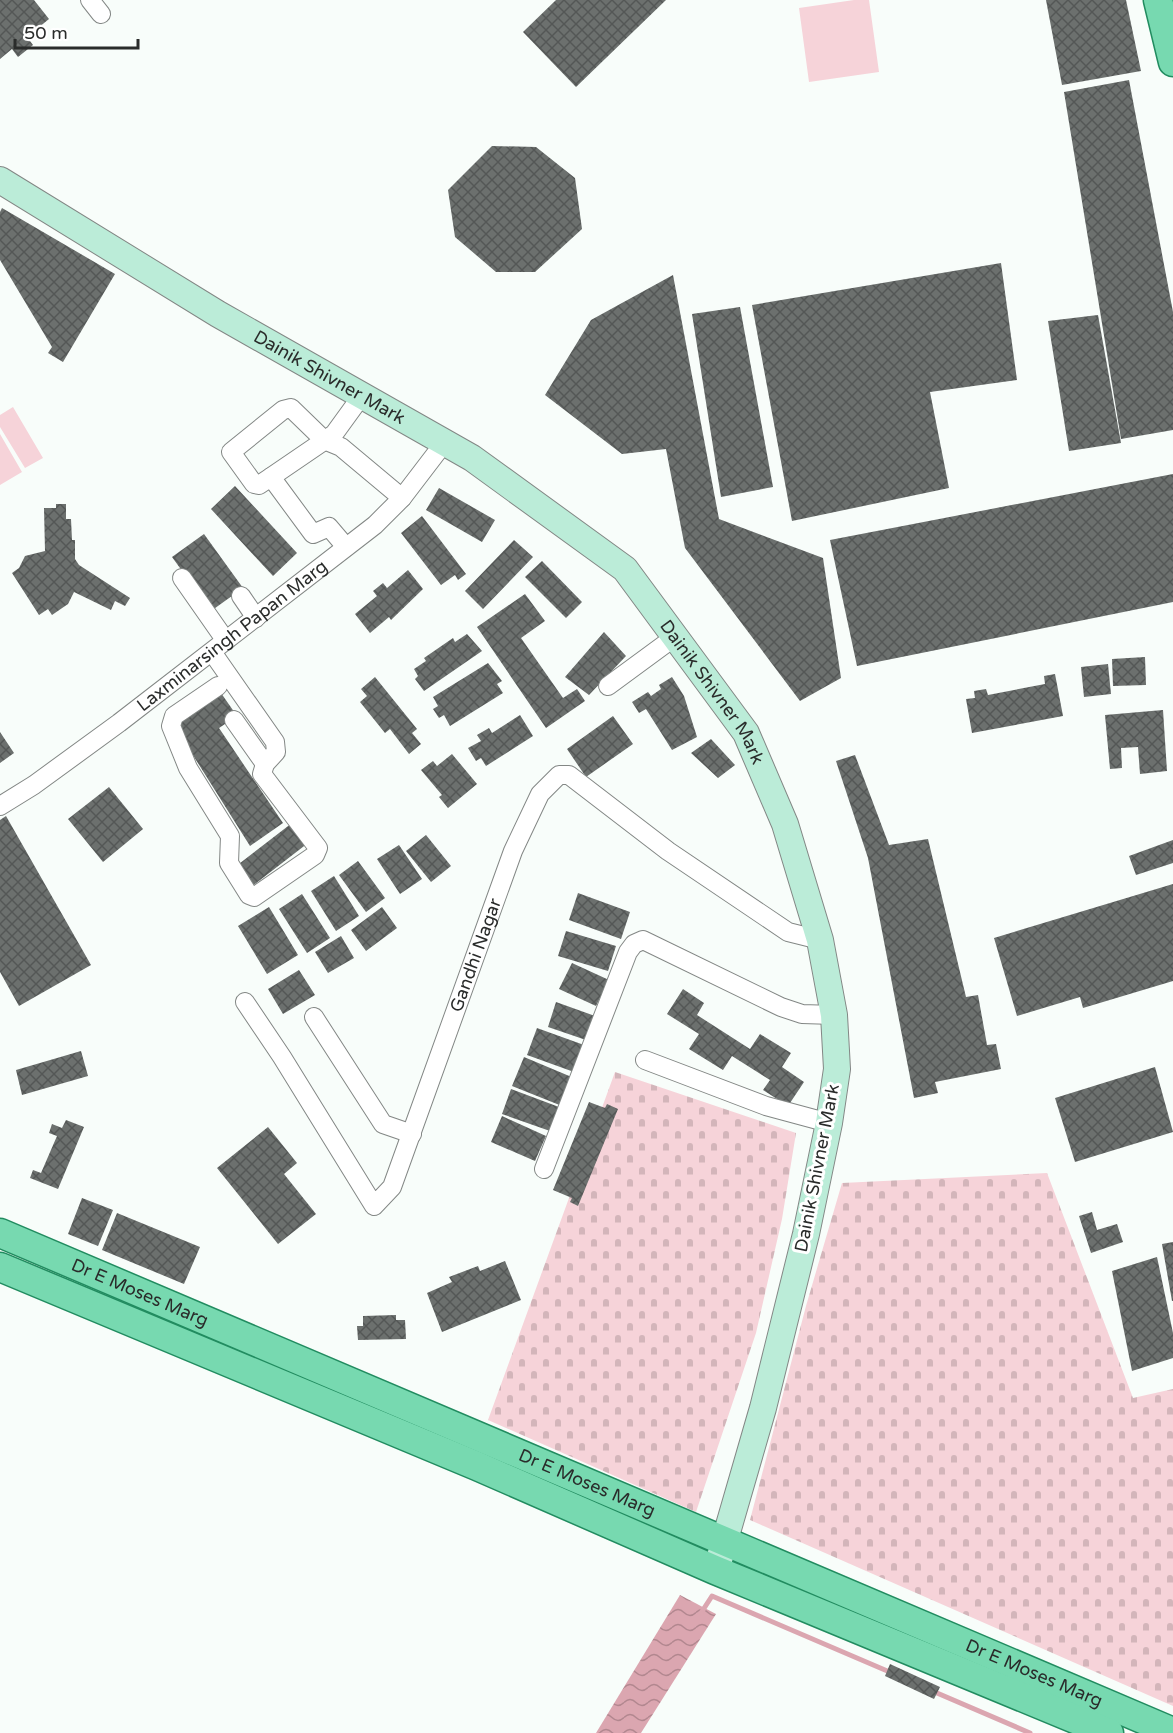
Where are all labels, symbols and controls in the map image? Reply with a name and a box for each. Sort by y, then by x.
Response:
scale bar [15,12,138,50]
text: 50 m [24,22,68,44]
street label: Dainik Shivner Mark [250,325,409,429]
street label: Laxminarsingh Papan Marg [132,555,332,716]
street label: Dainik Shivner Mark [655,615,769,768]
street label: Gandhi Nagar [445,895,506,1015]
street label: Dainik Shivner Mark [790,1082,844,1254]
street label: Dr E Moses Marg [68,1254,212,1331]
street label: Dr E Moses Marg [515,1444,659,1522]
street label: Dr E Moses Marg [962,1634,1106,1712]

